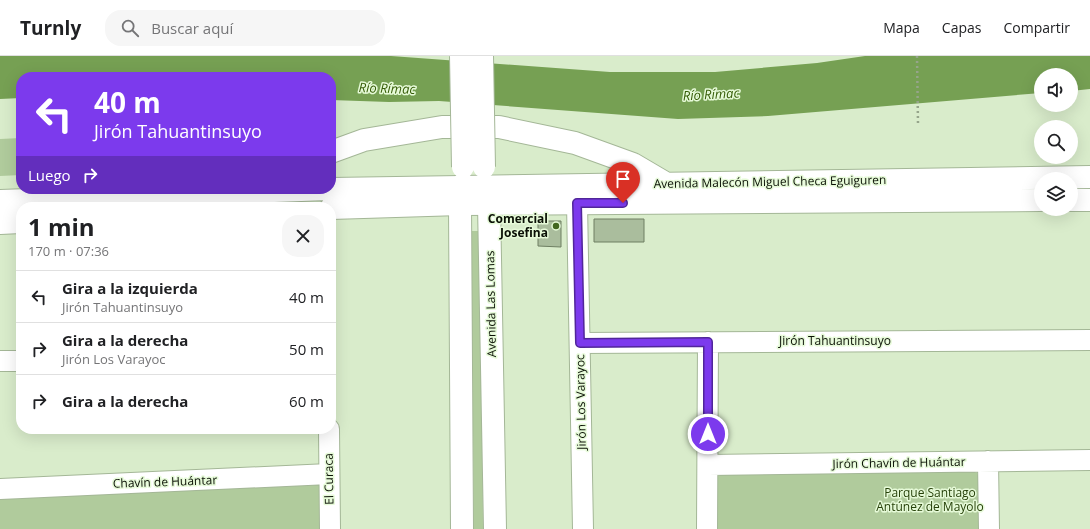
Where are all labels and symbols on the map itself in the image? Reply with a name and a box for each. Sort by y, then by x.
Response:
water label: Río Rímac [358,78,416,98]
water label: Río Rímac [682,84,740,104]
pin [606,162,640,203]
street label: Avenida Malecón Miguel Checa Eguiguren [653,171,886,192]
place label: Comercial Josefina [488,210,548,241]
marker: Comercial Josefina [551,221,561,231]
street label: Avenida Las Lomas [481,250,500,357]
street label: Jirón Tahuantinsuyo [778,332,891,349]
street label: Jirón Los Varayoc [571,354,590,451]
position arrow [687,413,729,455]
street label: El Curaca [320,453,337,505]
street label: Jirón Chavín de Huántar [831,453,966,472]
street label: Chavín de Huántar [113,471,218,492]
park label: Parque Santiago Antúnez de Mayolo [876,484,984,515]

